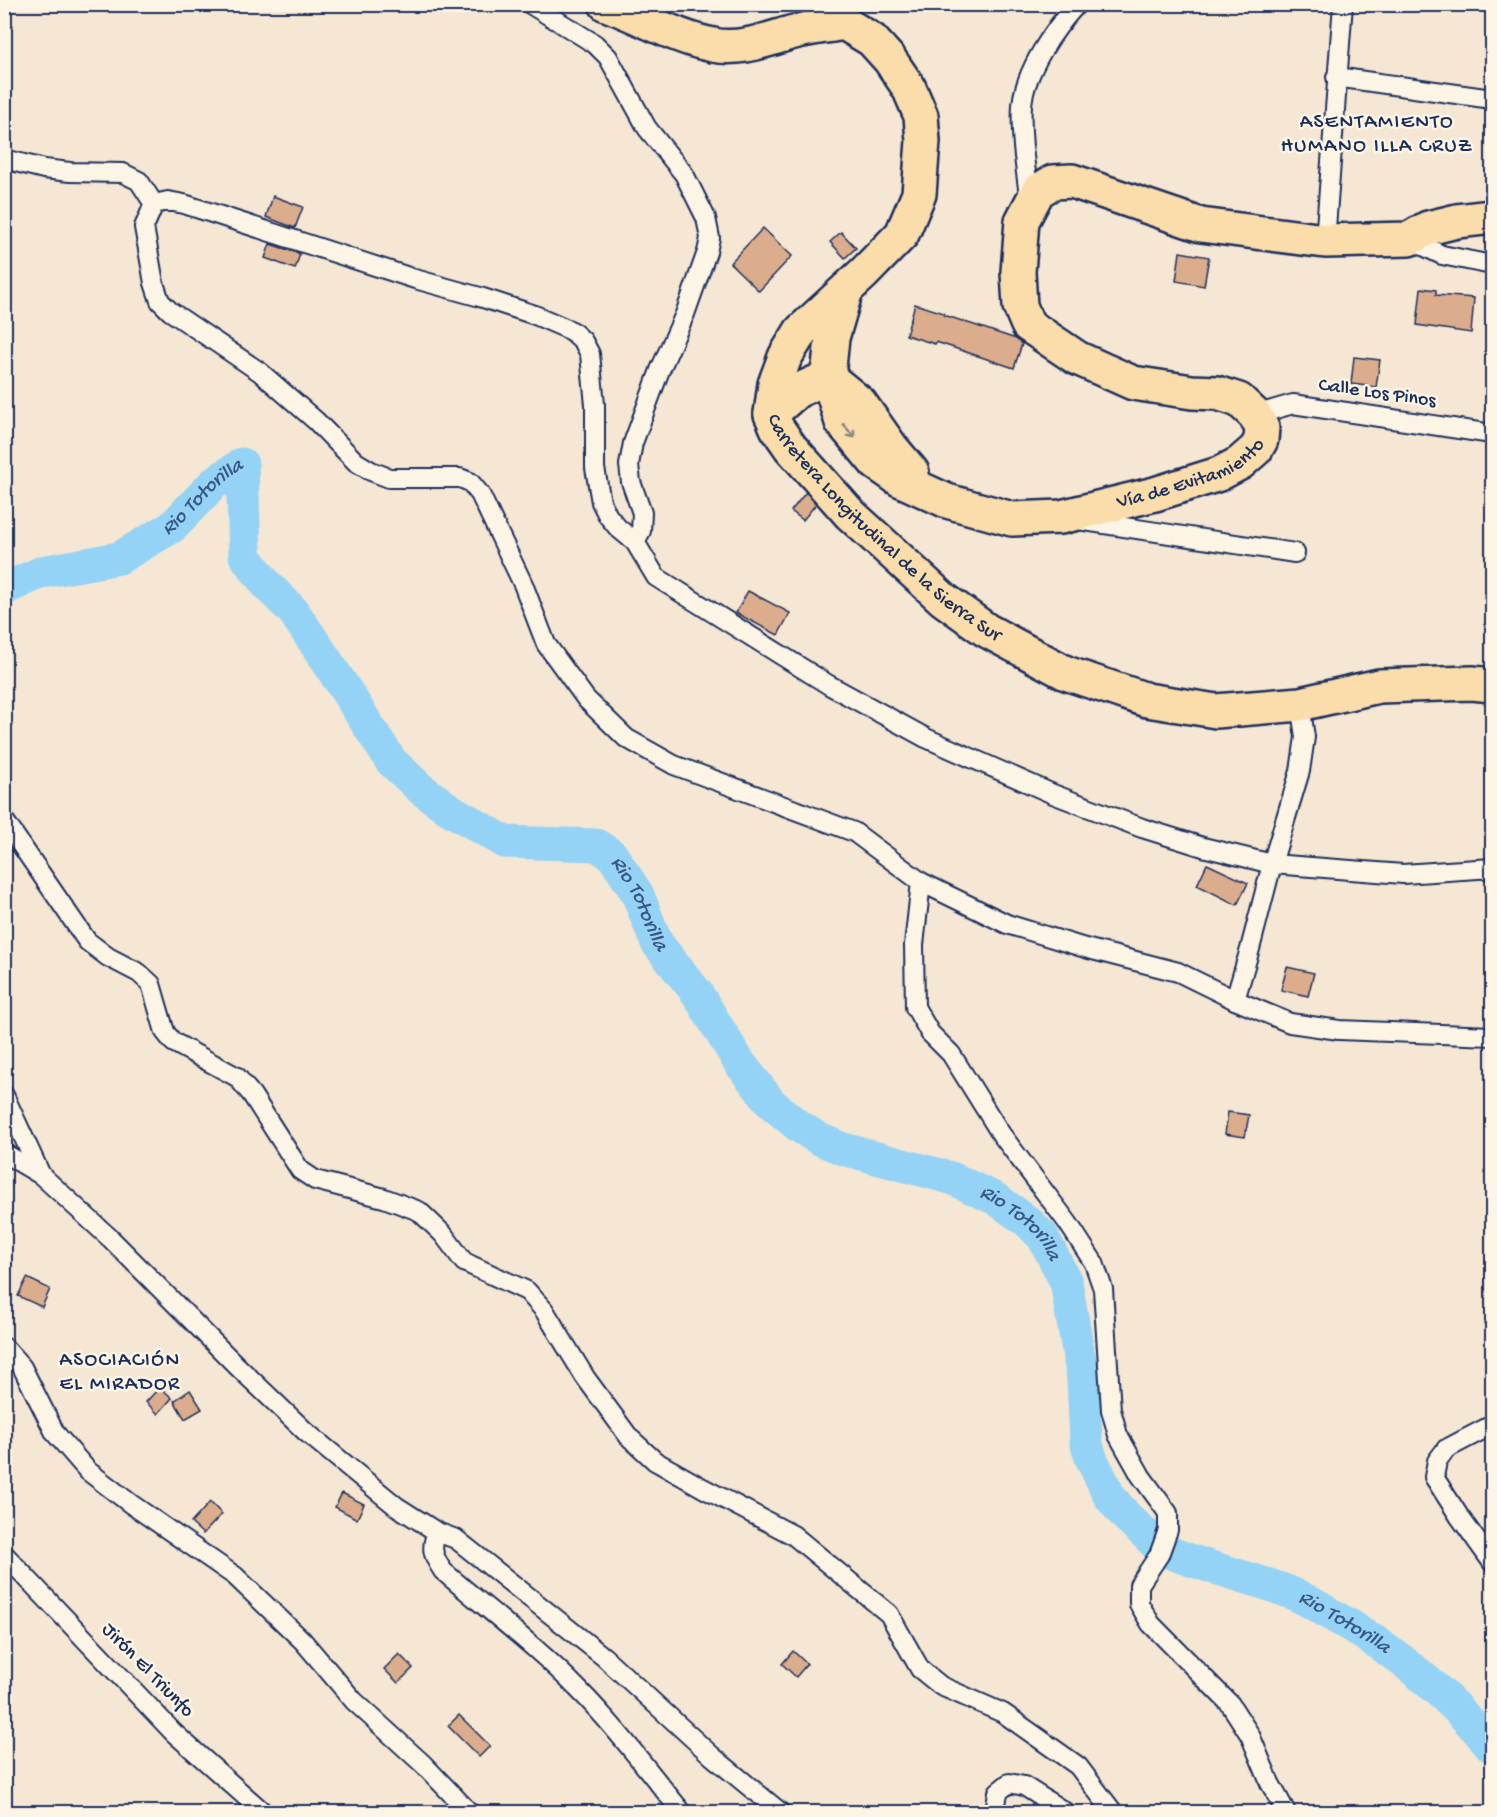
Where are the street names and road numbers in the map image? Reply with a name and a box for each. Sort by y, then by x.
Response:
street label: Calle Los Pinos [1317,374,1438,414]
street label: Carretera Longitudinal de la Sierra Sur [761,411,1007,648]
street label: Vía de Evitamiento [1114,435,1271,515]
street label: Jirón El Triunfo [96,1619,198,1723]

